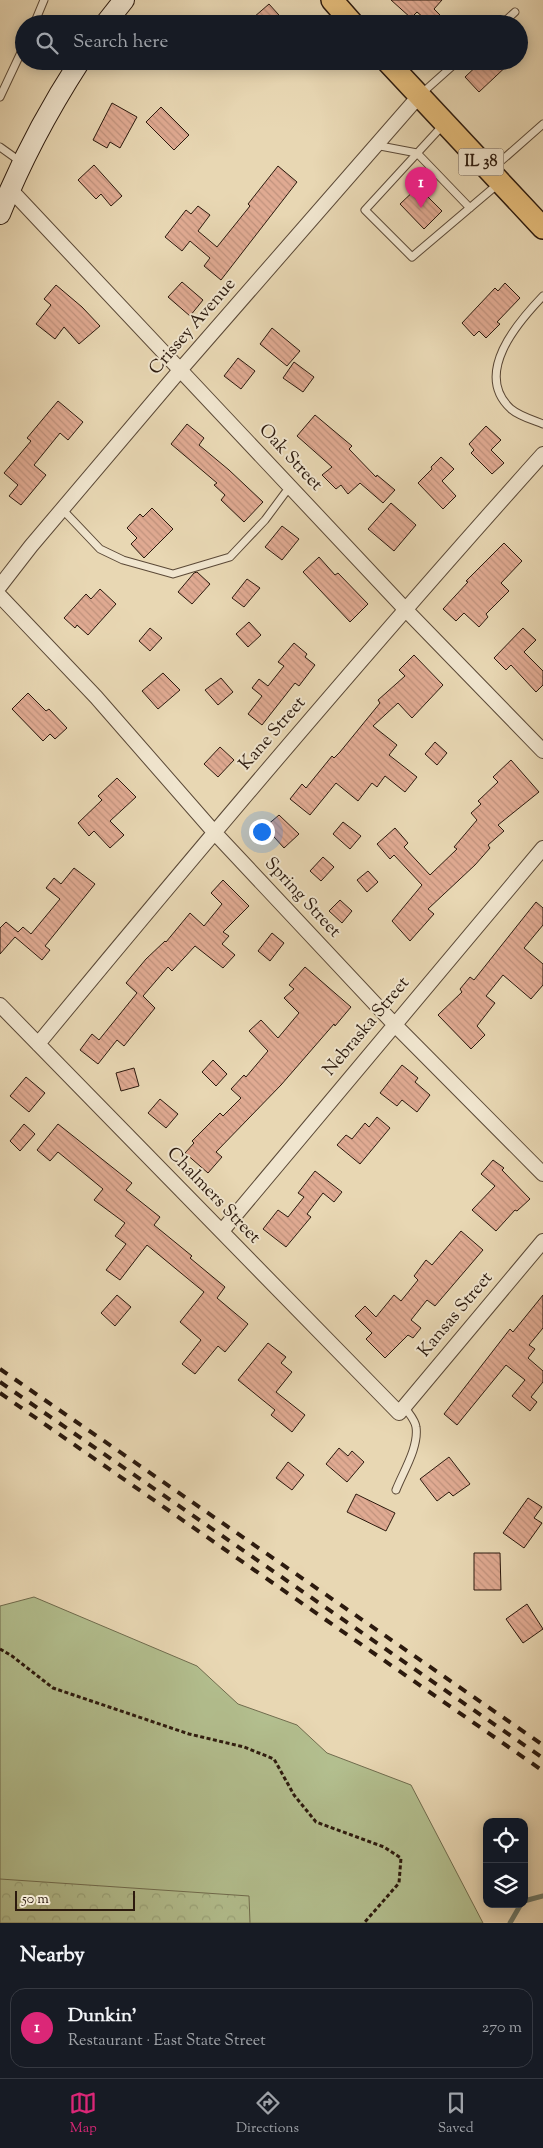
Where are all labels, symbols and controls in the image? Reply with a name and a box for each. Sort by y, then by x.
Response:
search box [15,15,528,70]
icon: search [33,29,61,57]
text: Search here [73,29,168,56]
road number: IL 38 [458,148,504,176]
pin: 1 [405,167,437,208]
street label: Crissey Avenue [143,273,243,381]
street label: Oak Street [252,418,328,498]
street label: Kane Street [234,691,312,777]
your location [249,819,275,845]
street label: Spring Street [258,852,346,944]
street label: Nebraska Street [318,972,416,1082]
street label: Chalmers Street [160,1142,266,1250]
street label: Kansas Street [412,1267,500,1363]
map controls [483,1818,528,1908]
button: locate [483,1818,528,1863]
button: layers [483,1863,528,1908]
scale bar [15,1888,135,1911]
text: 50 m [22,1890,49,1910]
text: Nearby [20,1941,85,1971]
text: Dunkin' [68,2003,137,2030]
text: 1 [34,2017,40,2040]
text: 270 m [482,2017,522,2040]
text: Restaurant · East State Street [68,2030,266,2053]
tab: Map [69,2089,97,2139]
tab: Directions [236,2089,299,2139]
tab: Saved [438,2089,474,2139]

